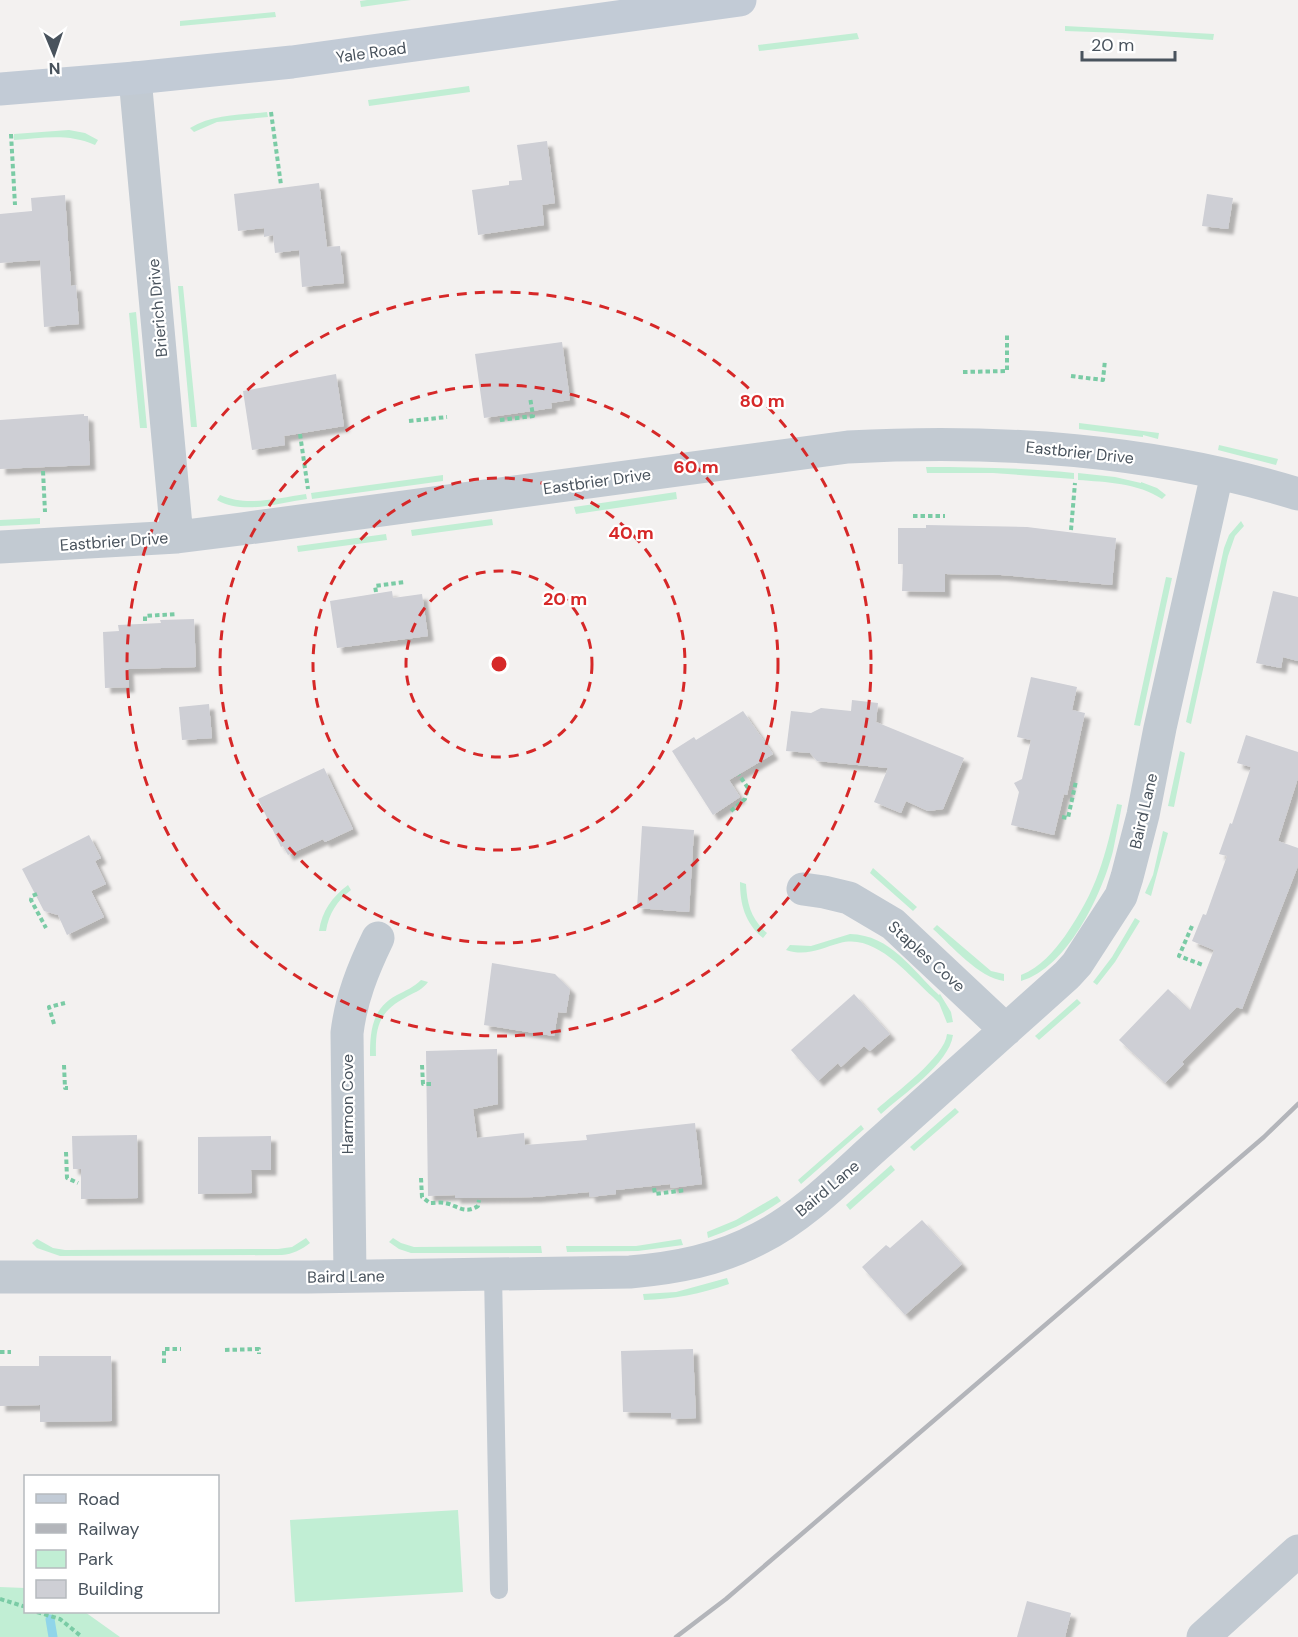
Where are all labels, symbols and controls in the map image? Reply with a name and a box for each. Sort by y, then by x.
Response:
north arrow [24,24,84,84]
scale bar [1082,24,1175,62]
text: 20 m [1091,33,1134,57]
street label: Yale Road [334,37,408,68]
text: N [48,58,61,79]
street label: Brierich Drive [143,258,172,358]
text: 80 m [739,389,785,413]
street label: Eastbrier Drive [1025,436,1135,469]
text: 60 m [673,455,719,479]
street label: Eastbrier Drive [542,464,652,499]
text: 40 m [608,521,654,545]
street label: Eastbrier Drive [59,527,169,556]
text: 20 m [543,587,587,611]
centre of rings [489,654,509,674]
street label: Baird Lane [1125,771,1162,851]
street label: Staples Cove [884,916,970,997]
street label: Harmon Cove [337,1054,358,1154]
street label: Baird Lane [791,1155,864,1221]
street label: Baird Lane [307,1265,385,1288]
legend [24,1475,219,1613]
text: Road [78,1487,120,1511]
text: Railway [78,1517,140,1541]
text: Park [78,1547,114,1571]
text: Building [78,1577,143,1601]

